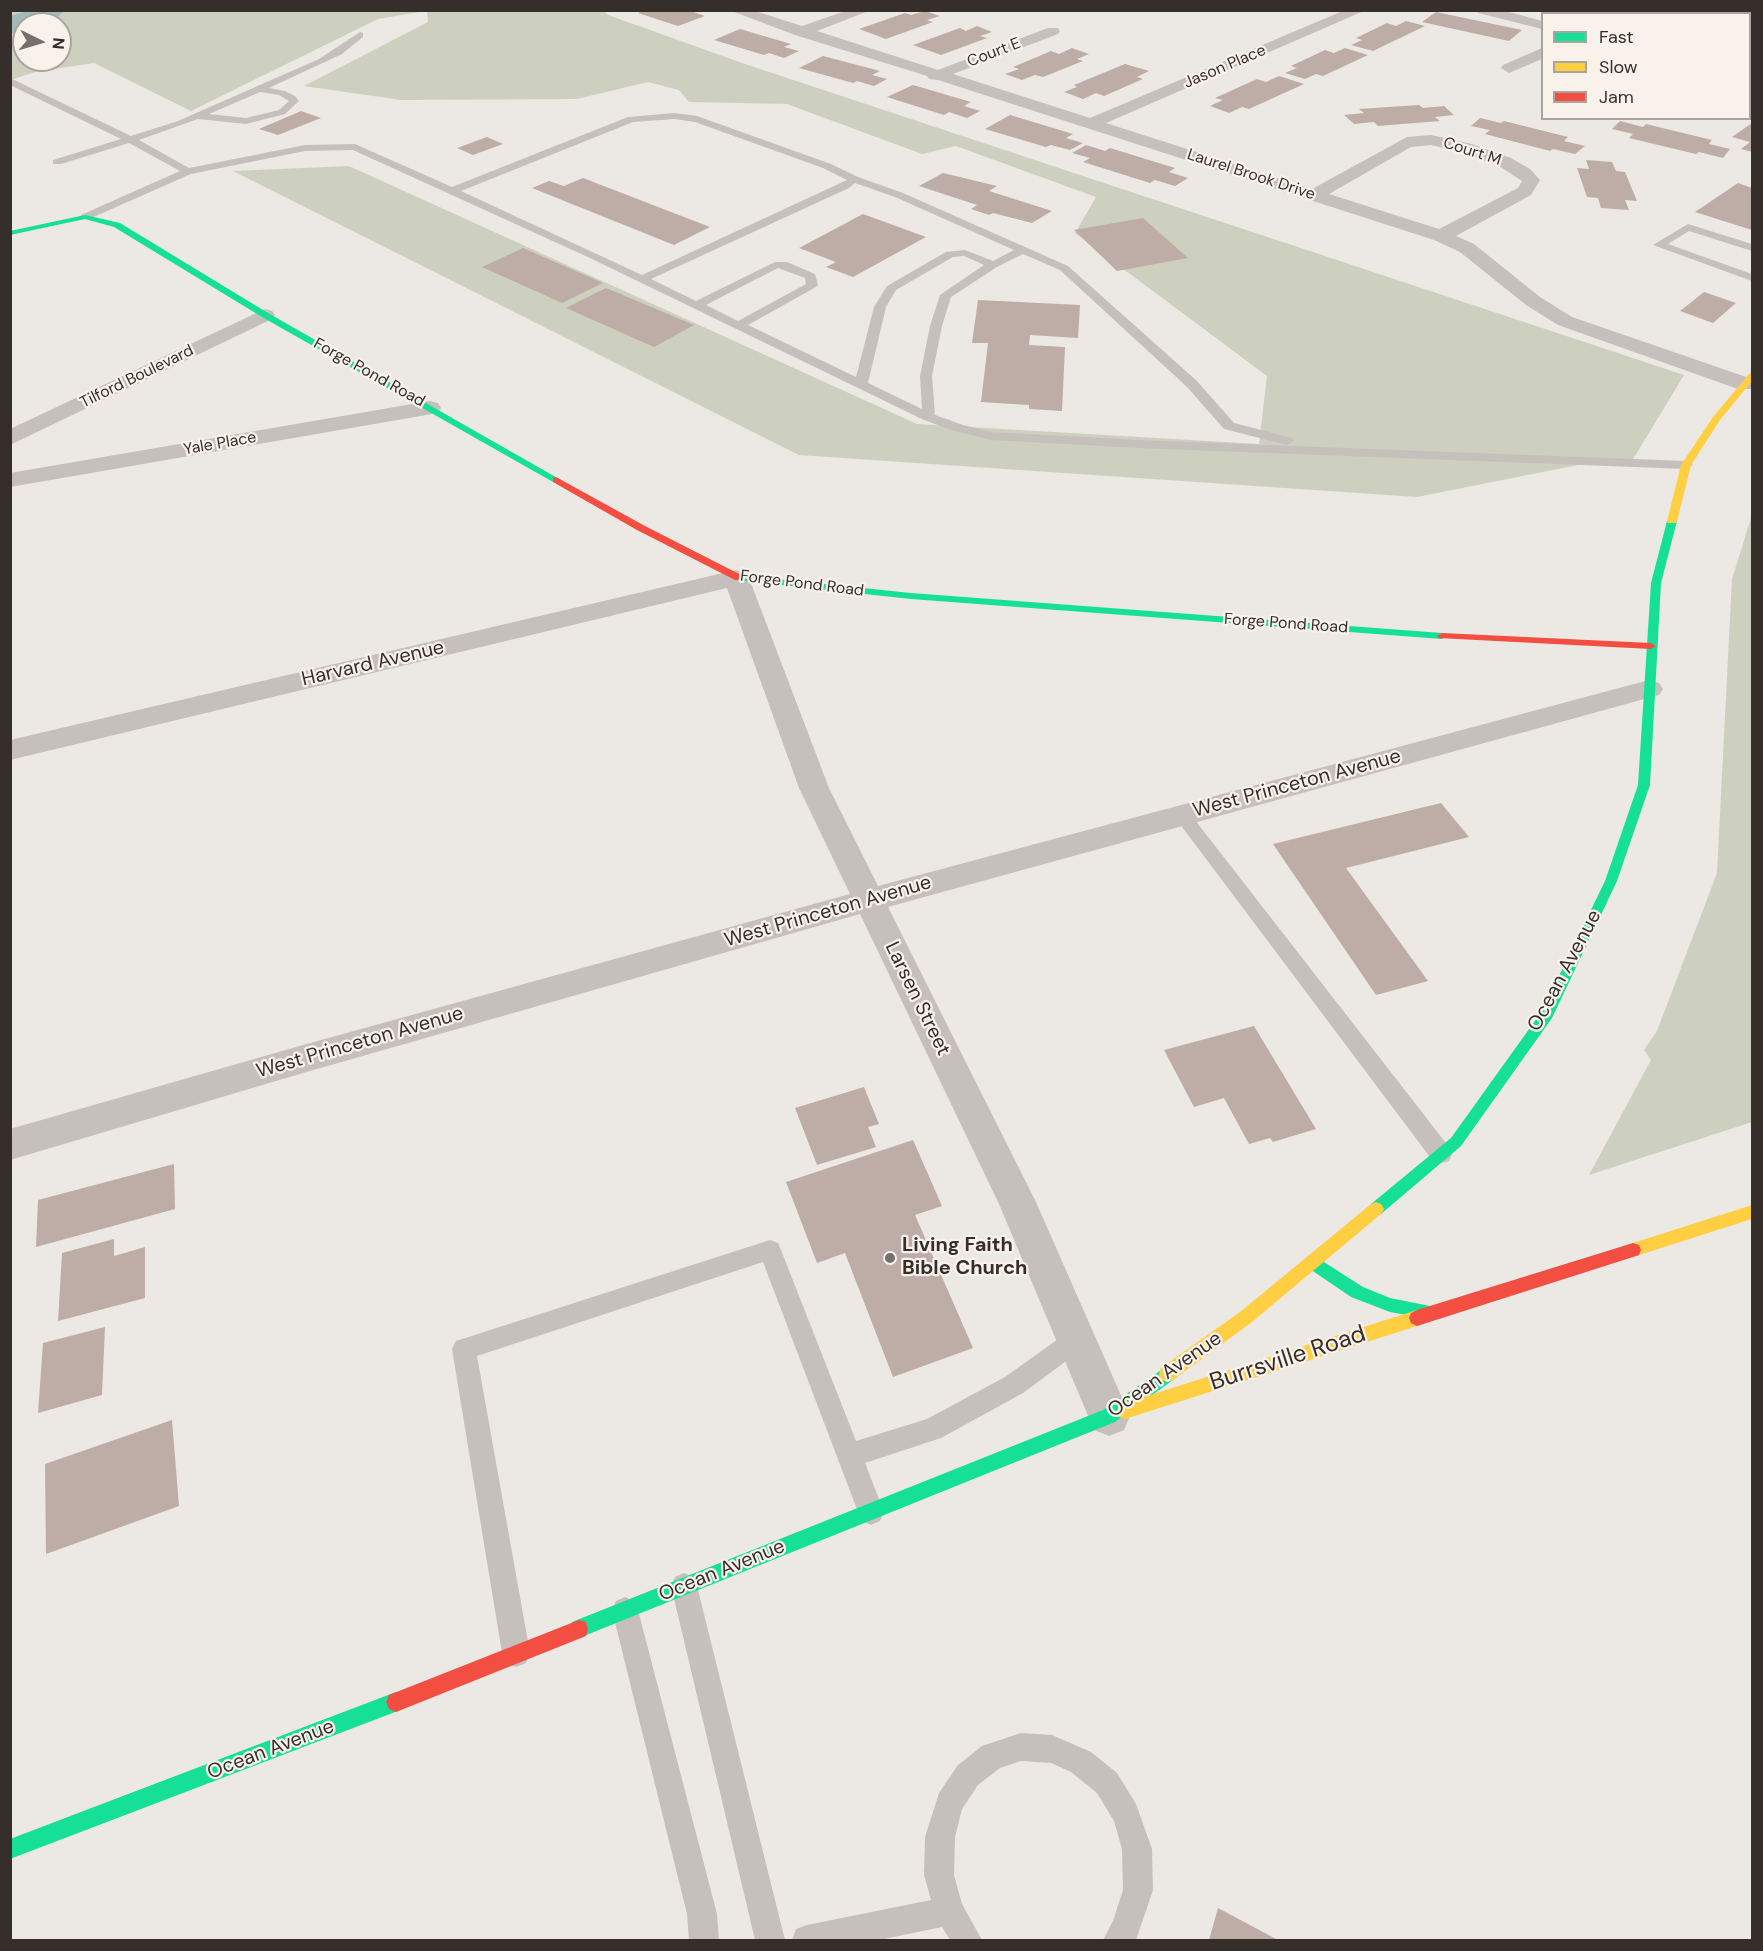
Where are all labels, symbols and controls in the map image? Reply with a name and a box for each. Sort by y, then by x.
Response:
north arrow [12,12,72,72]
legend [1541,12,1751,120]
text: Fast [1599,25,1634,49]
street label: Court E [965,34,1023,72]
text: N [47,37,69,50]
street label: Jason Place [1181,41,1269,93]
text: Slow [1599,55,1638,79]
text: Jam [1599,85,1634,109]
street label: Court M [1440,134,1504,170]
street label: Laurel Brook Drive [1185,145,1317,205]
street label: Forge Pond Road [310,334,428,412]
street label: Tilford Boulevard [77,341,197,413]
street label: Yale Place [182,428,258,460]
street label: Forge Pond Road [739,567,865,601]
street label: Forge Pond Road [1223,610,1349,638]
street label: Harvard Avenue [299,636,447,692]
street label: West Princeton Avenue [1190,745,1404,823]
street label: West Princeton Avenue [722,871,934,953]
street label: Ocean Avenue [1523,906,1607,1036]
street label: Larsen Street [879,938,955,1060]
street label: West Princeton Avenue [254,1002,466,1084]
place label: Living Faith Bible Church [902,1234,1027,1281]
marker: Living Faith Bible Church [883,1251,897,1265]
street label: Burrsville Road [1206,1320,1370,1398]
street label: Ocean Avenue [1103,1327,1227,1423]
street label: Ocean Avenue [655,1535,789,1607]
street label: Ocean Avenue [204,1715,338,1785]

